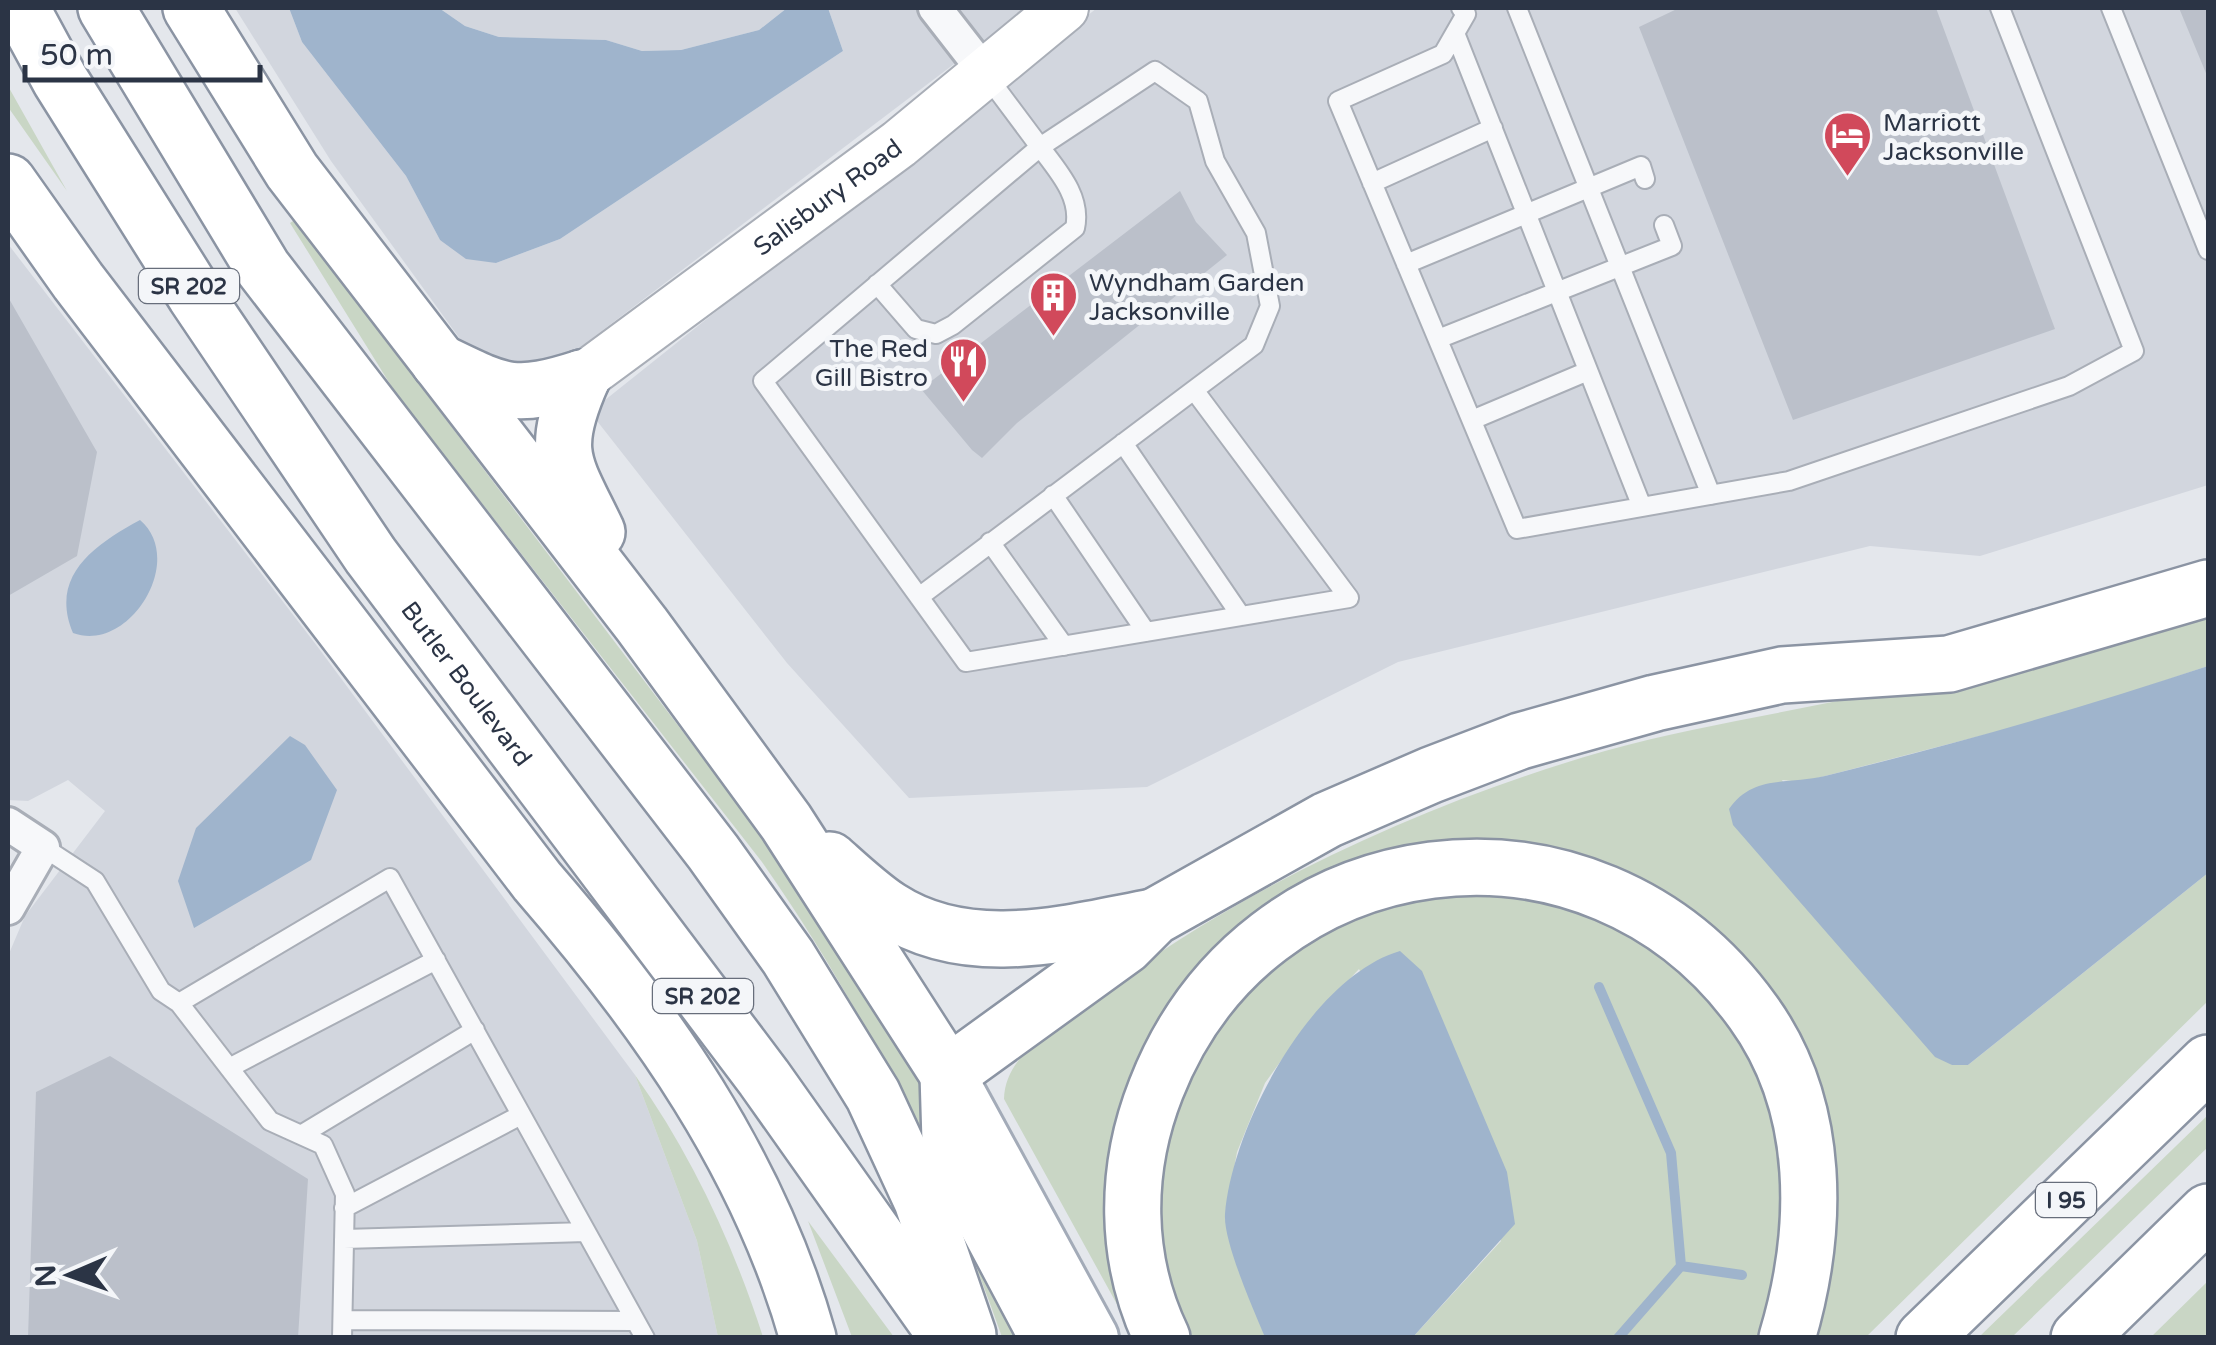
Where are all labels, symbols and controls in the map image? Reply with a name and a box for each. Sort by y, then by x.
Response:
scale bar [25,20,260,82]
text: 50 m [40,37,113,74]
place label: Marriott Jacksonville [1883,108,2024,167]
hotel icon: Marriott Jacksonville [1822,110,1874,178]
street label: Salisbury Road [748,133,908,262]
place label: Wyndham Garden Jacksonville [1089,268,1305,327]
road number: SR 202 [139,269,239,303]
building icon: Wyndham Garden Jacksonville [1028,270,1080,338]
place label: The Red Gill Bistro [815,334,928,393]
restaurant icon: The Red Gill Bistro [937,336,989,404]
street label: Butler Boulevard [394,596,538,772]
road number: SR 202 [653,979,753,1013]
road number: I 95 [2036,1183,2096,1217]
north arrow [20,1225,120,1325]
text: N [29,1264,63,1288]

